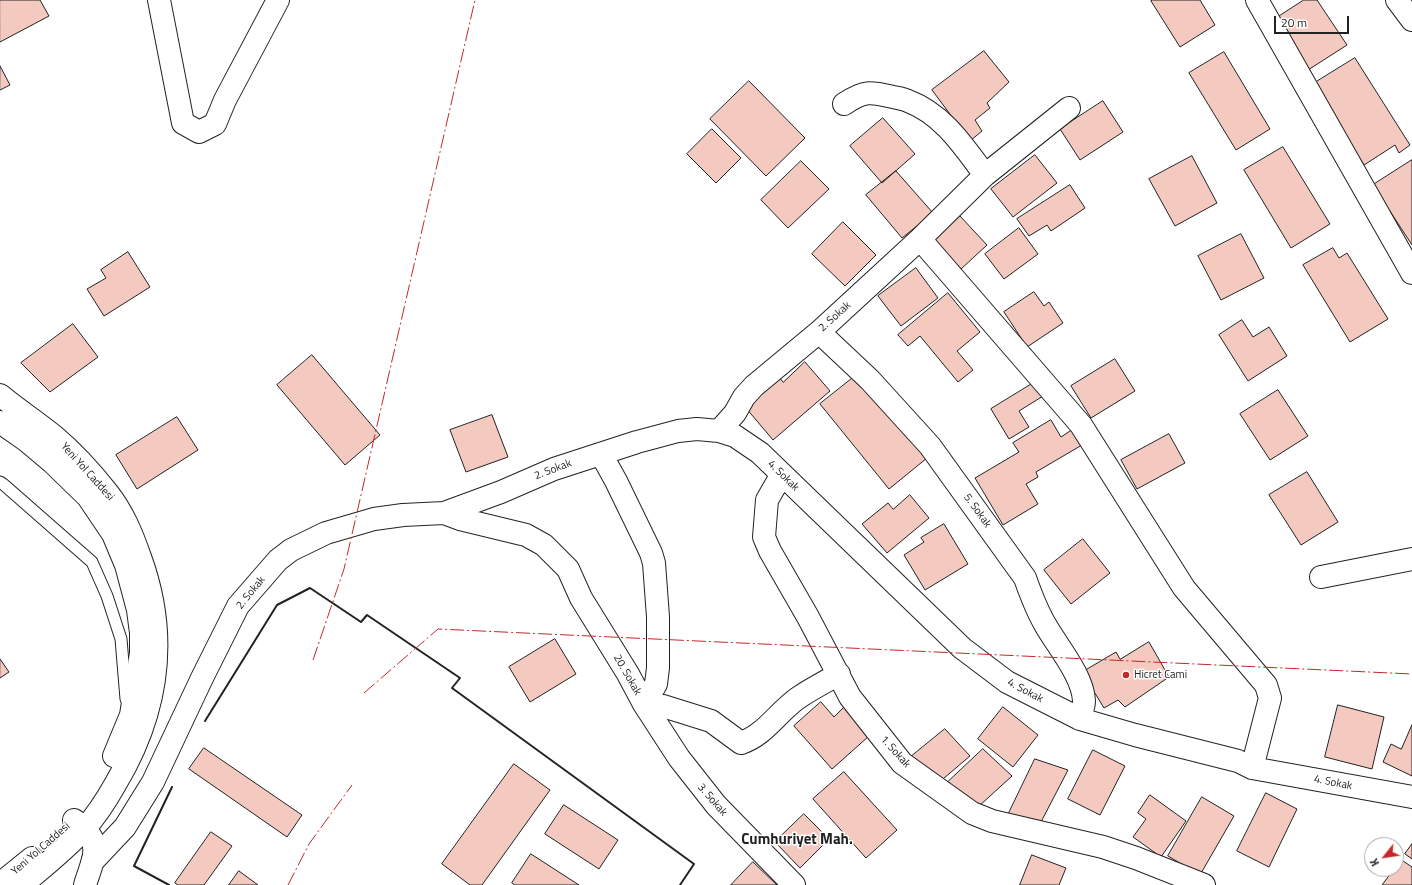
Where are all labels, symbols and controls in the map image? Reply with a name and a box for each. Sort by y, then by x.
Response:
scale bar [1276,8,1351,34]
text: 20 m [1281,13,1307,32]
street label: 2. Sokak [816,299,854,335]
street label: Yeni Yol Caddesi [57,440,117,504]
street label: 2. Sokak [533,457,573,483]
street label: 4. Sokak [764,458,802,494]
street label: 5. Sokak [960,491,994,531]
street label: 2. Sokak [234,574,268,612]
street label: 20. Sokak [610,652,644,698]
place label: Hicret Cami [1134,668,1187,682]
marker: Hicret Cami [1121,670,1131,680]
street label: 4. Sokak [1005,676,1045,706]
street label: 1. Sokak [877,733,913,771]
street label: 4. Sokak [1313,773,1353,793]
street label: 3. Sokak [694,781,730,819]
street label: Yeni Yol Caddesi [9,820,73,878]
district label: Cumhuriyet Mah. [741,831,853,849]
north arrow [1364,837,1404,877]
text: K [1366,856,1383,869]

